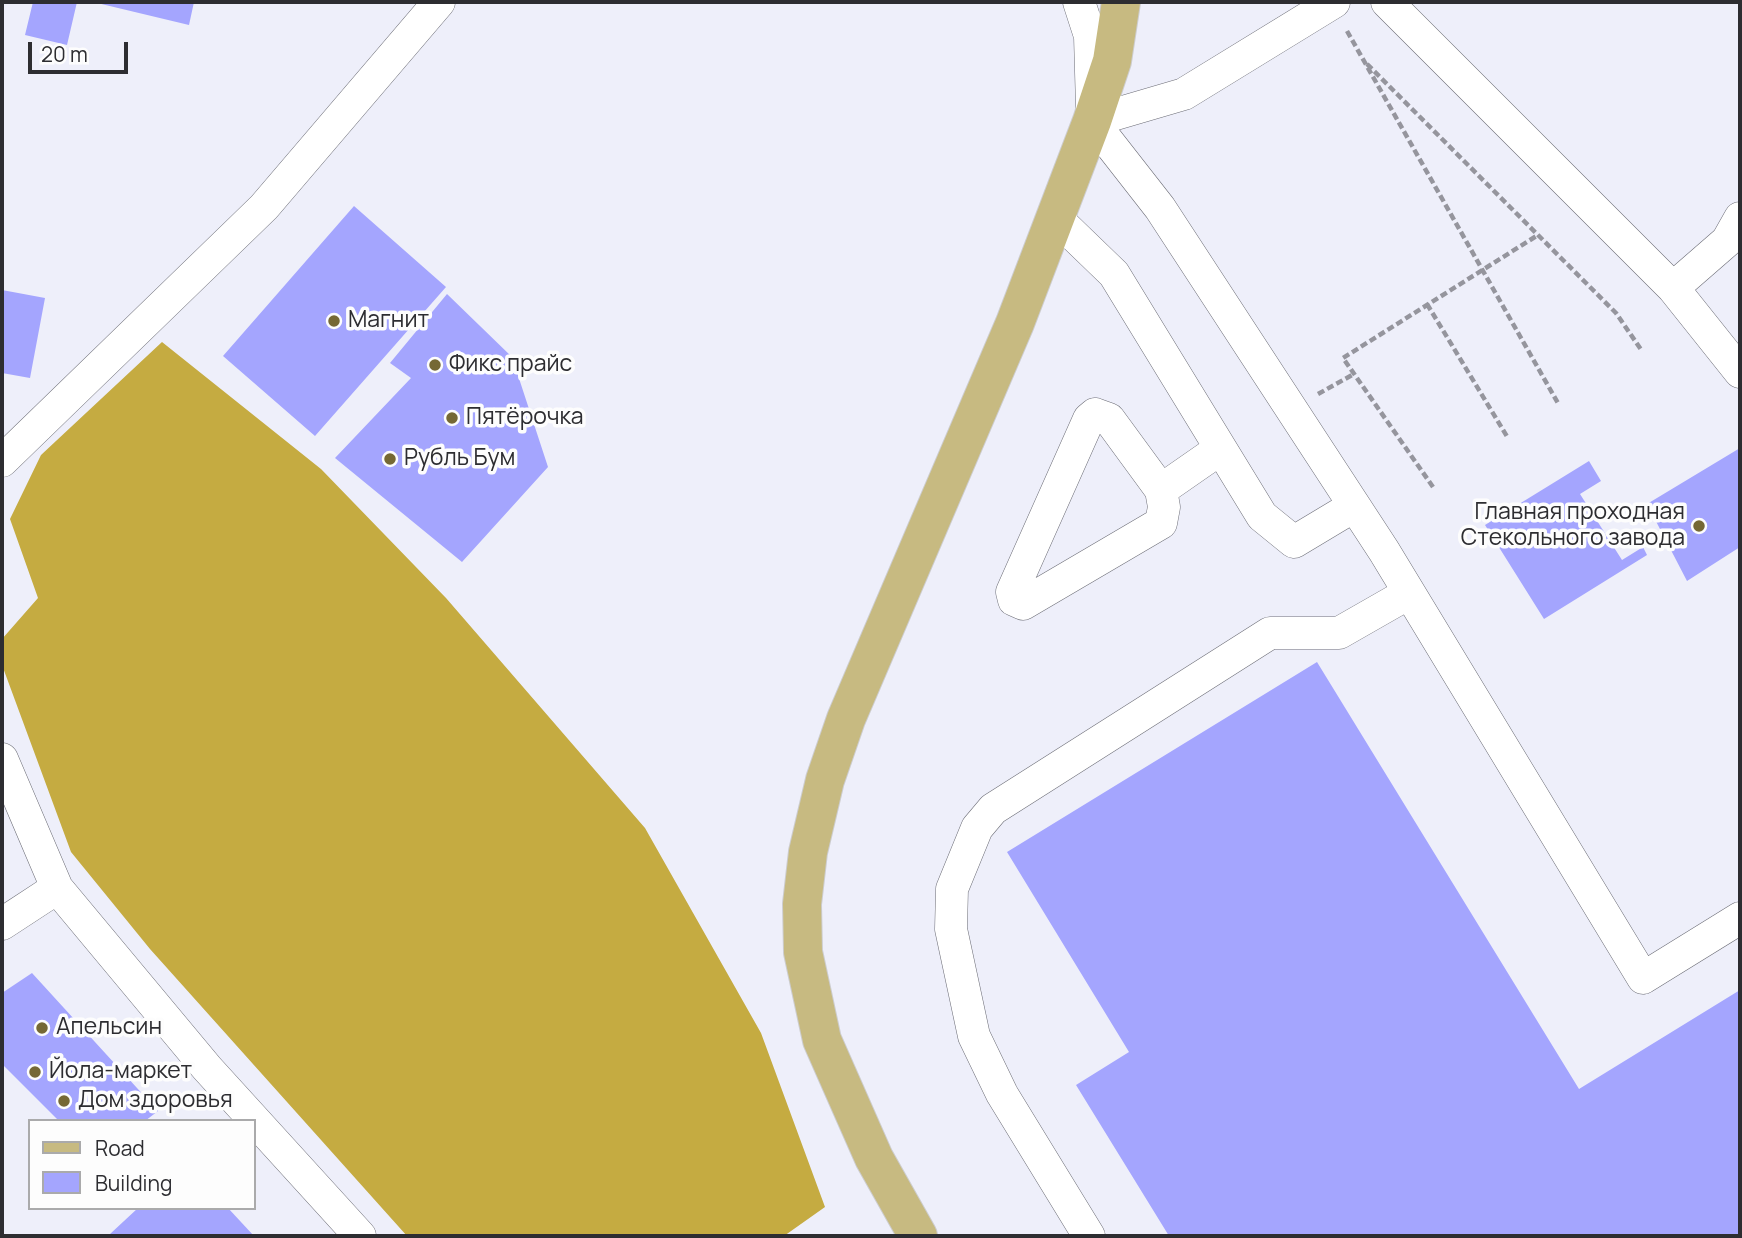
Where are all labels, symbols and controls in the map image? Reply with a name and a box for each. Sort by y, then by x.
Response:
scale bar [32,28,131,72]
text: 20 m [41,40,88,68]
place label: Магнит [348,307,429,335]
marker: Магнит [326,313,342,329]
place label: Фикс прайс [449,351,572,379]
marker: Фикс прайс [427,357,443,373]
place label: Пятёрочка [466,404,584,432]
marker: Пятёрочка [444,410,460,426]
place label: Рубль Бум [404,445,515,473]
marker: Рубль Бум [382,451,398,467]
place label: Главная проходная Стекольного завода [1461,499,1685,553]
marker: Главная проходная Стекольного завода [1691,518,1707,534]
place label: Апельсин [56,1014,162,1042]
marker: Апельсин [34,1020,50,1036]
place label: Йола-маркет [49,1058,192,1086]
marker: Йола-маркет [27,1064,43,1080]
place label: Дом здоровья [78,1087,233,1115]
marker: Дом здоровья [56,1093,72,1109]
legend [28,1119,256,1210]
text: Road [95,1134,145,1162]
text: Building [95,1169,172,1197]

